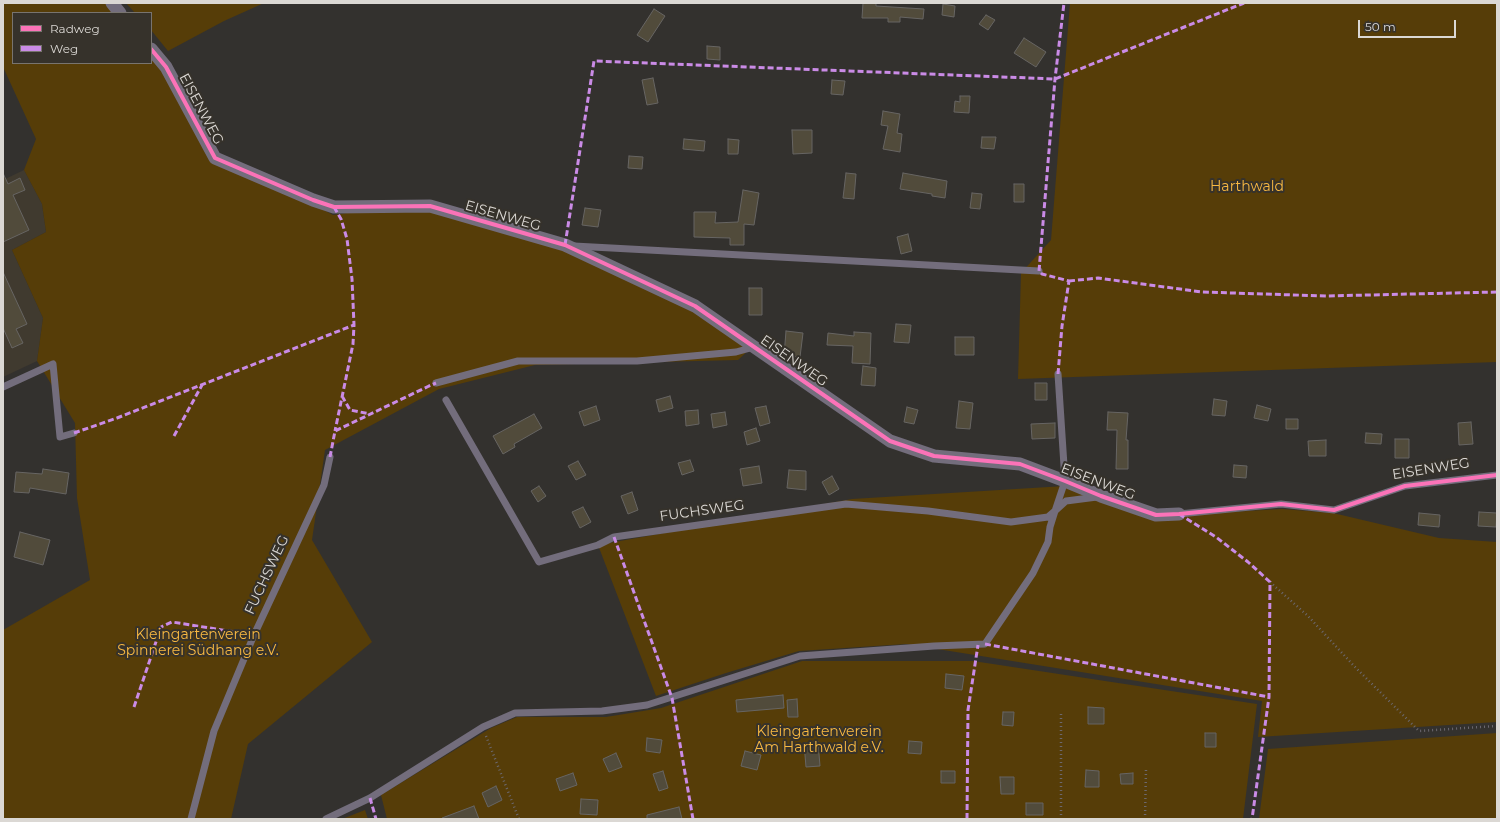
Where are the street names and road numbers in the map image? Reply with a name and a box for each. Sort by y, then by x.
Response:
street label: EISENWEG [175,71,227,147]
street label: EISENWEG [463,197,543,235]
street label: EISENWEG [757,332,831,390]
street label: EISENWEG [1391,455,1471,483]
street label: EISENWEG [1058,460,1138,504]
street label: FUCHSWEG [659,497,745,525]
street label: FUCHSWEG [241,533,293,617]

